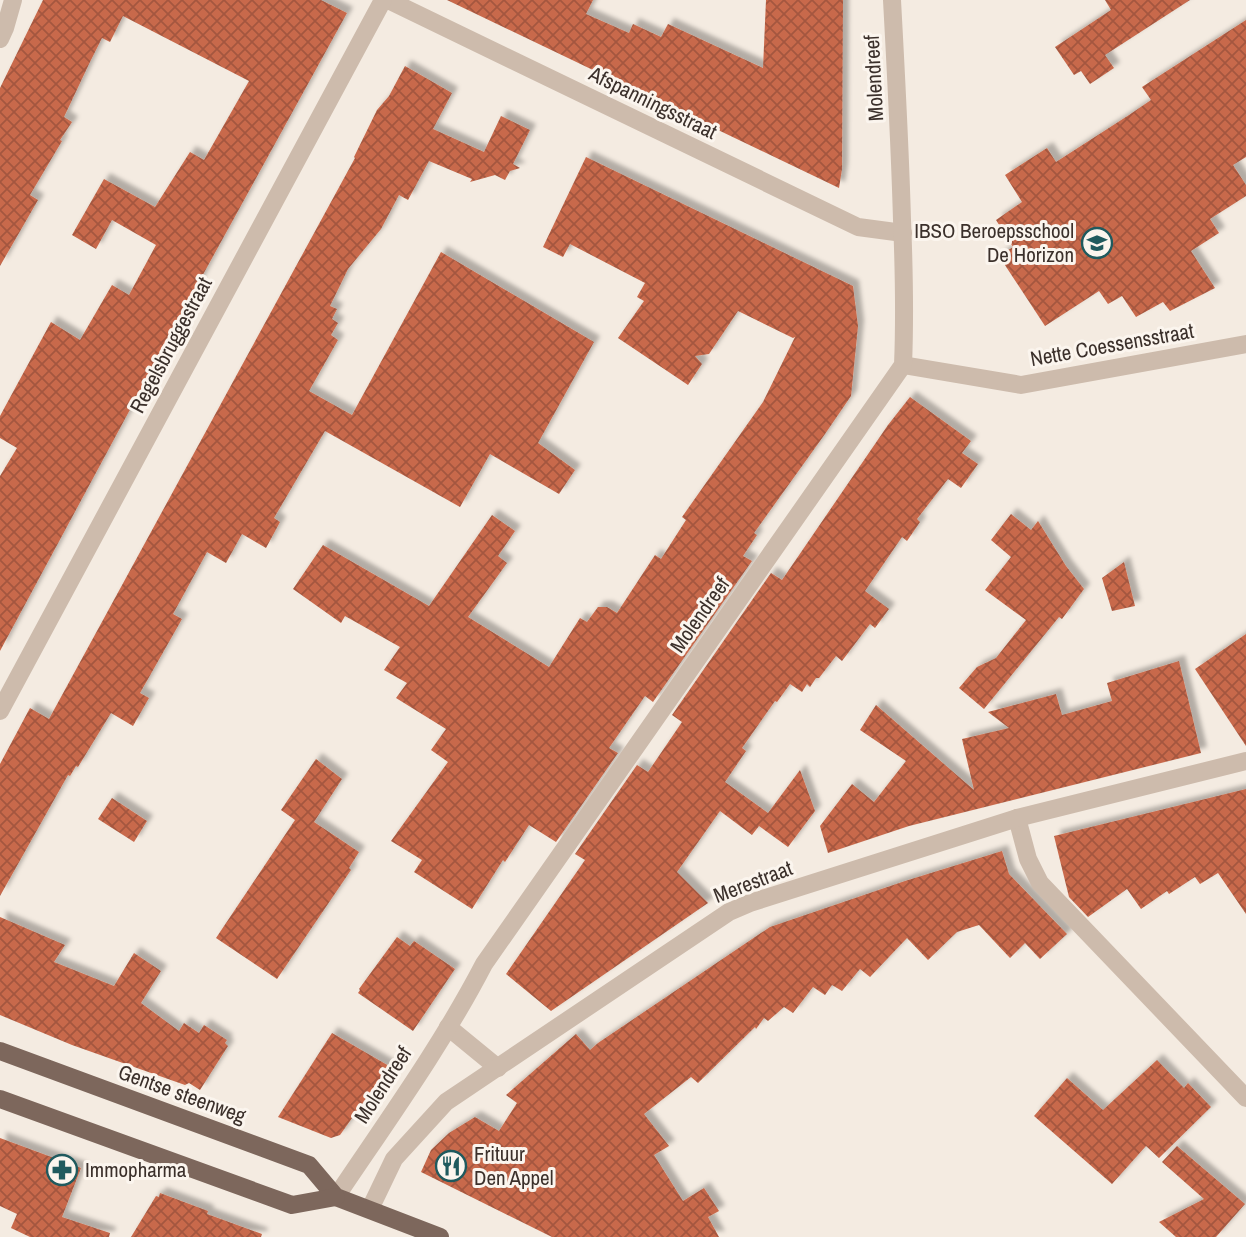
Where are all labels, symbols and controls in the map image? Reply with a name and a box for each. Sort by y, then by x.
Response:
street label: Molendreef [857,34,890,122]
street label: Afspanningsstraat [584,59,722,146]
place label: IBSO Beroepsschool De Horizon [914,216,1074,269]
school or university icon: IBSO Beroepsschool De Horizon [1080,226,1114,260]
street label: Regelsbruggestraat [122,271,219,418]
street label: Nette Coessensstraat [1028,316,1196,373]
street label: Molendreef [663,571,736,658]
street label: Merestraat [709,853,797,910]
street label: Molendreef [347,1041,418,1129]
street label: Gentse steenweg [114,1057,250,1130]
place label: Frituur Den Appel [474,1139,553,1192]
restaurant icon: Frituur Den Appel [434,1149,468,1183]
pharmacy icon: Immopharma [45,1153,79,1187]
place label: Immopharma [85,1155,187,1184]

